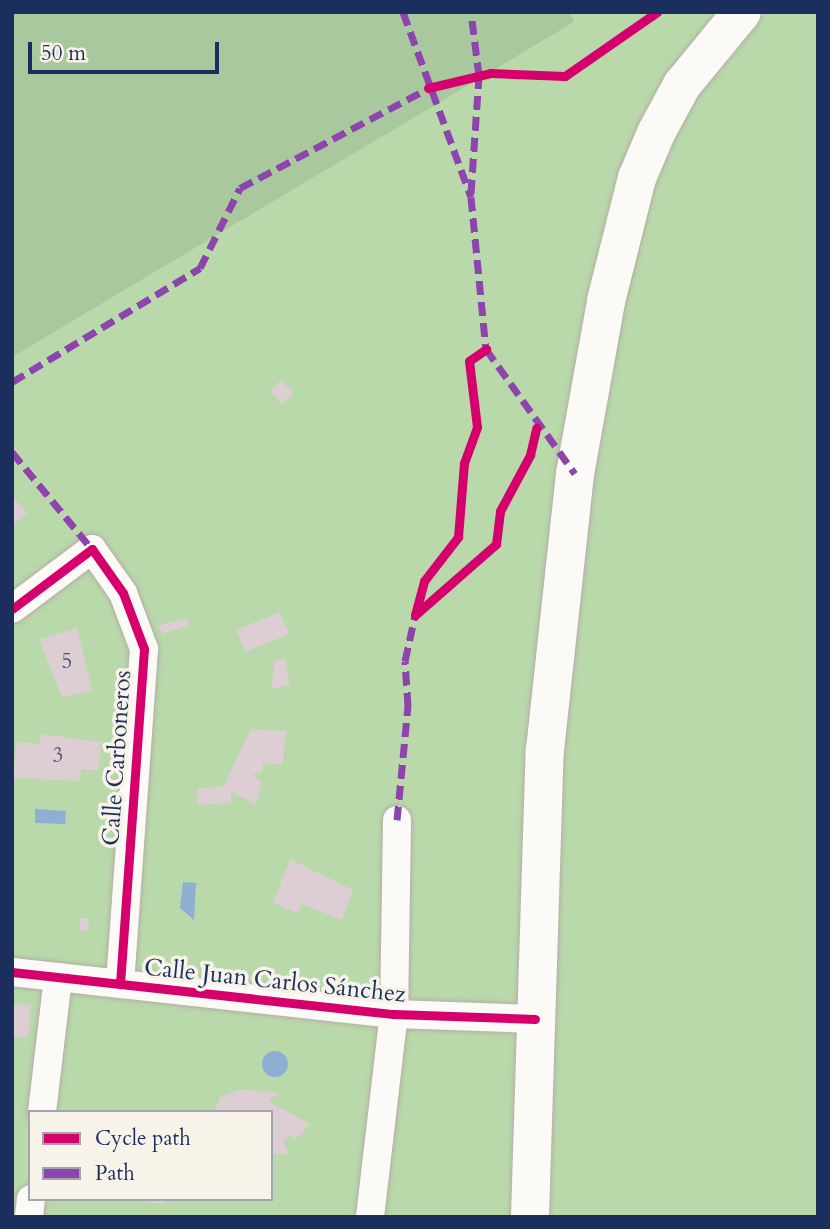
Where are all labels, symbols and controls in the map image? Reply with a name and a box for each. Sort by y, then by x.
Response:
scale bar [32,28,222,72]
text: 50 m [41,39,86,68]
house number: 5 [62,649,72,675]
street label: Calle Carboneros [97,669,137,847]
house number: 3 [53,743,63,769]
street label: Calle Juan Carlos Sánchez [143,953,407,1009]
legend [28,1110,273,1201]
text: Cycle path [95,1124,191,1153]
text: Path [95,1159,135,1188]

